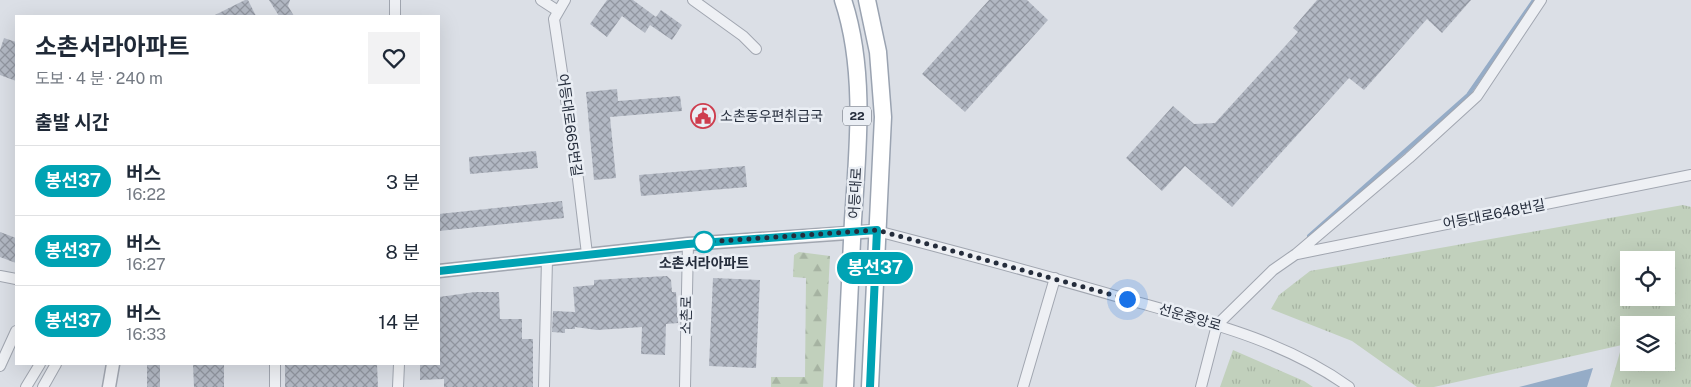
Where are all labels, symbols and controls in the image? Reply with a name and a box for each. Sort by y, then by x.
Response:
text: 소촌서라아파트 [35,32,190,60]
button: heart [368,32,420,84]
text: 도보 · 4 분 · 240 m [35,69,163,88]
street label: 어등대로665번길 [555,73,585,177]
public building icon: 소촌동우편취급국 [690,103,716,129]
road number: 22 [843,106,871,125]
place label: 소촌동우편취급국 [720,108,823,124]
text: 출발 시간 [35,111,109,133]
text: 버스 [126,162,161,184]
street label: 어등대로 [846,167,864,219]
text: 봉선37 [45,170,101,191]
text: 3 분 [386,171,420,193]
text: 16:22 [126,185,166,204]
street label: 어등대로648번길 [1442,196,1546,232]
marker: 소촌서라아파트 [693,231,715,253]
text: 버스 [126,232,161,254]
text: 봉선37 [45,240,101,261]
text: 8 분 [386,241,420,263]
map controls [1620,251,1675,371]
button: locate [1620,251,1675,306]
line badge: 봉선37 [840,252,910,284]
text: 16:27 [126,255,166,274]
place label: 소촌서라아파트 [659,255,749,271]
text: 봉선37 [847,257,903,278]
your location [1115,287,1140,312]
street label: 소촌로 [678,295,694,334]
street label: 선운중앙로 [1157,300,1223,334]
text: 버스 [126,302,161,324]
text: 봉선37 [45,310,101,331]
text: 14 분 [378,311,420,333]
button: layers [1620,316,1675,371]
text: 16:33 [126,325,166,344]

